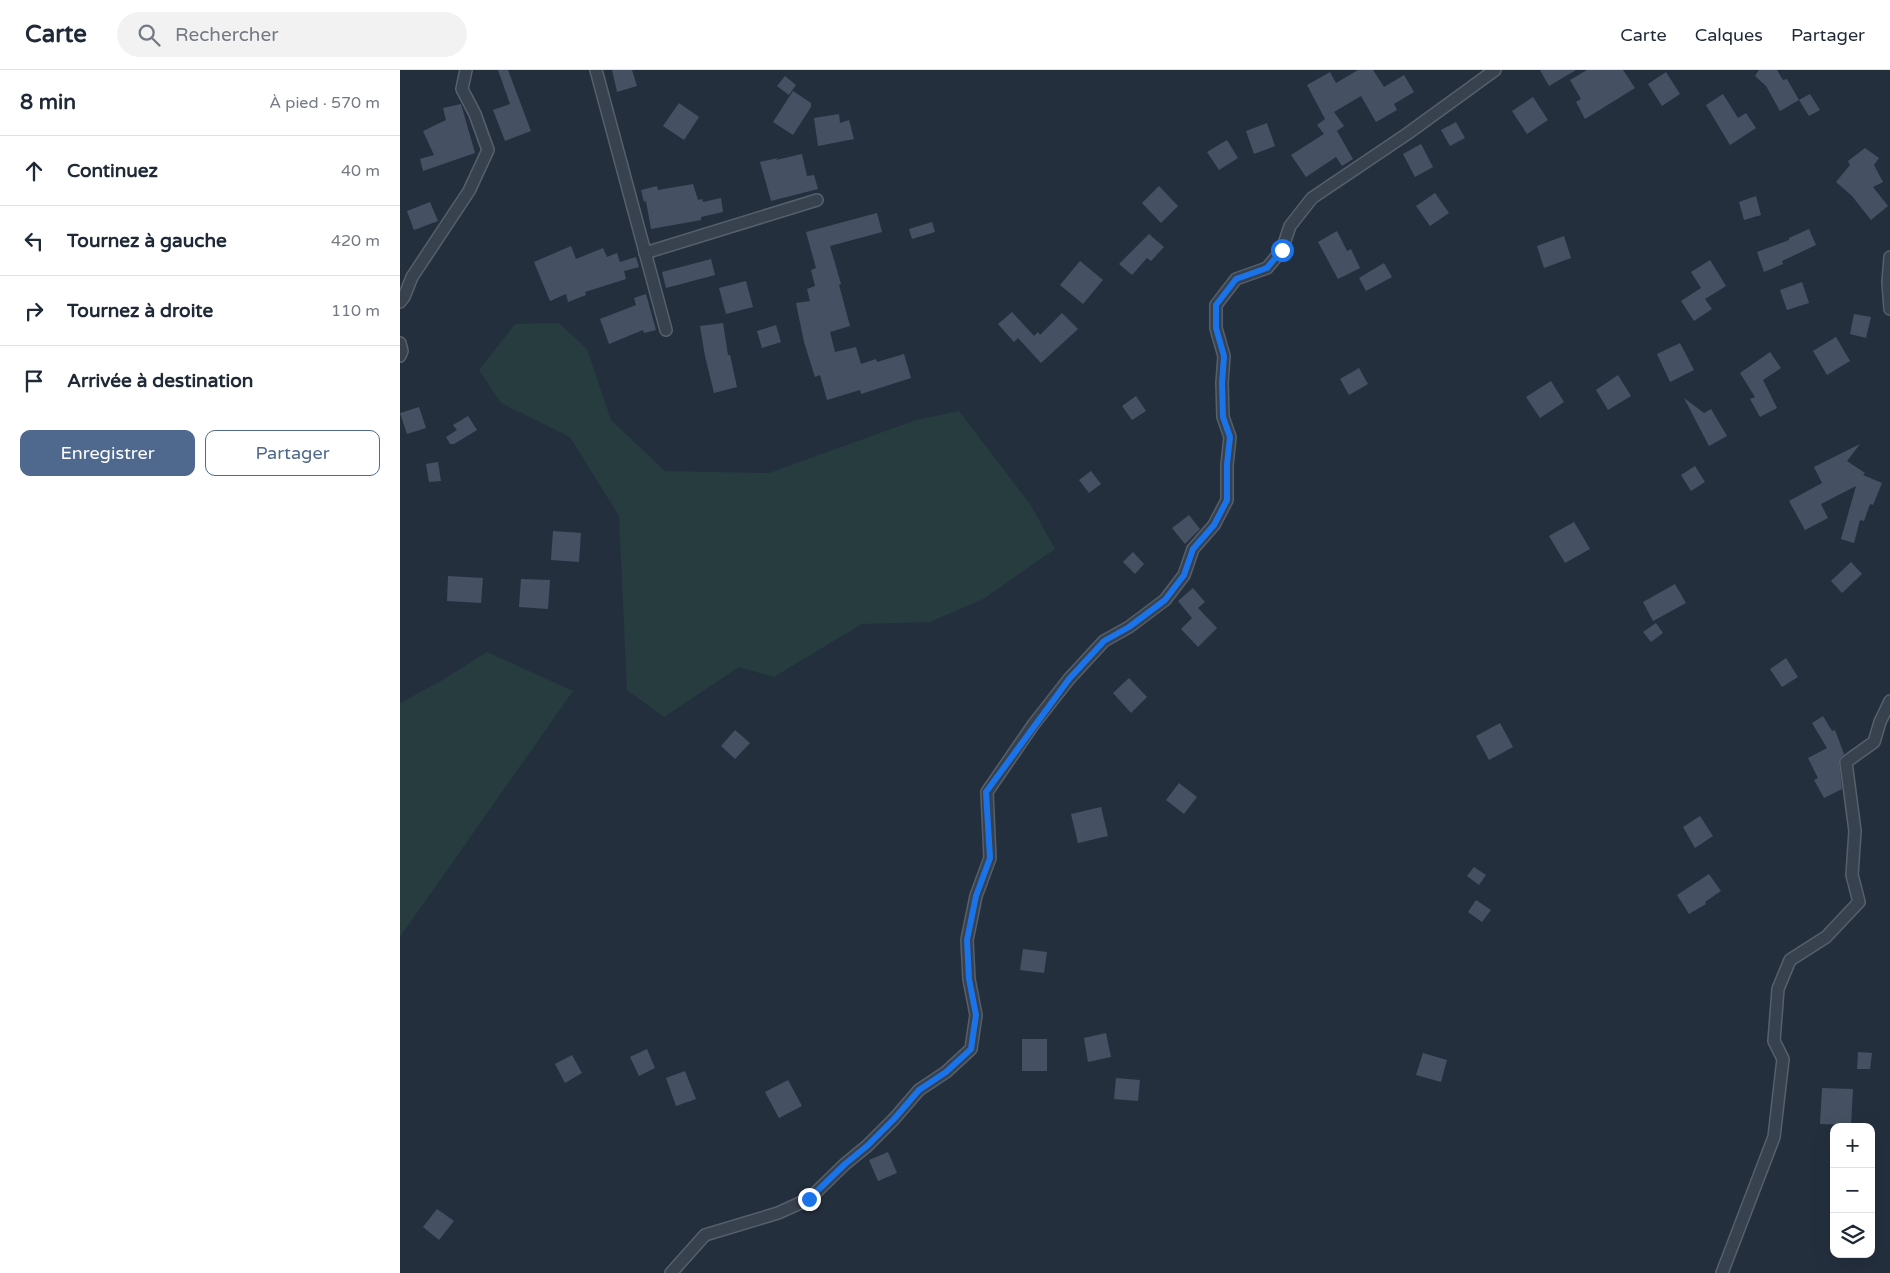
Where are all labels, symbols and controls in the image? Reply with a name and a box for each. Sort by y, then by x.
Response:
search box [117,12,467,57]
text: Carte [25,20,87,49]
icon: search [135,21,163,49]
text: Rechercher [175,24,278,46]
text: Carte [1620,24,1667,46]
text: Calques [1695,24,1763,46]
text: Partager [1791,24,1865,46]
text: 8 min [20,90,76,115]
text: À pied · 570 m [269,93,380,113]
icon: ahead [20,157,48,185]
text: Continuez [67,160,158,182]
text: 40 m [341,161,380,181]
icon: left [20,227,48,255]
text: Tournez à gauche [67,230,227,252]
text: 420 m [331,231,380,251]
route start [1271,239,1294,262]
icon: right [20,297,48,325]
text: Tournez à droite [67,300,213,322]
text: 110 m [331,301,380,321]
icon: arrive [20,367,48,395]
text: Arrivée à destination [67,370,253,392]
button: Enregistrer [20,430,195,476]
button: Partager [205,430,380,476]
map controls [1830,1123,1875,1258]
button: + [1830,1123,1875,1168]
button: − [1830,1168,1875,1213]
route end [798,1188,821,1211]
button: layers [1830,1213,1875,1258]

